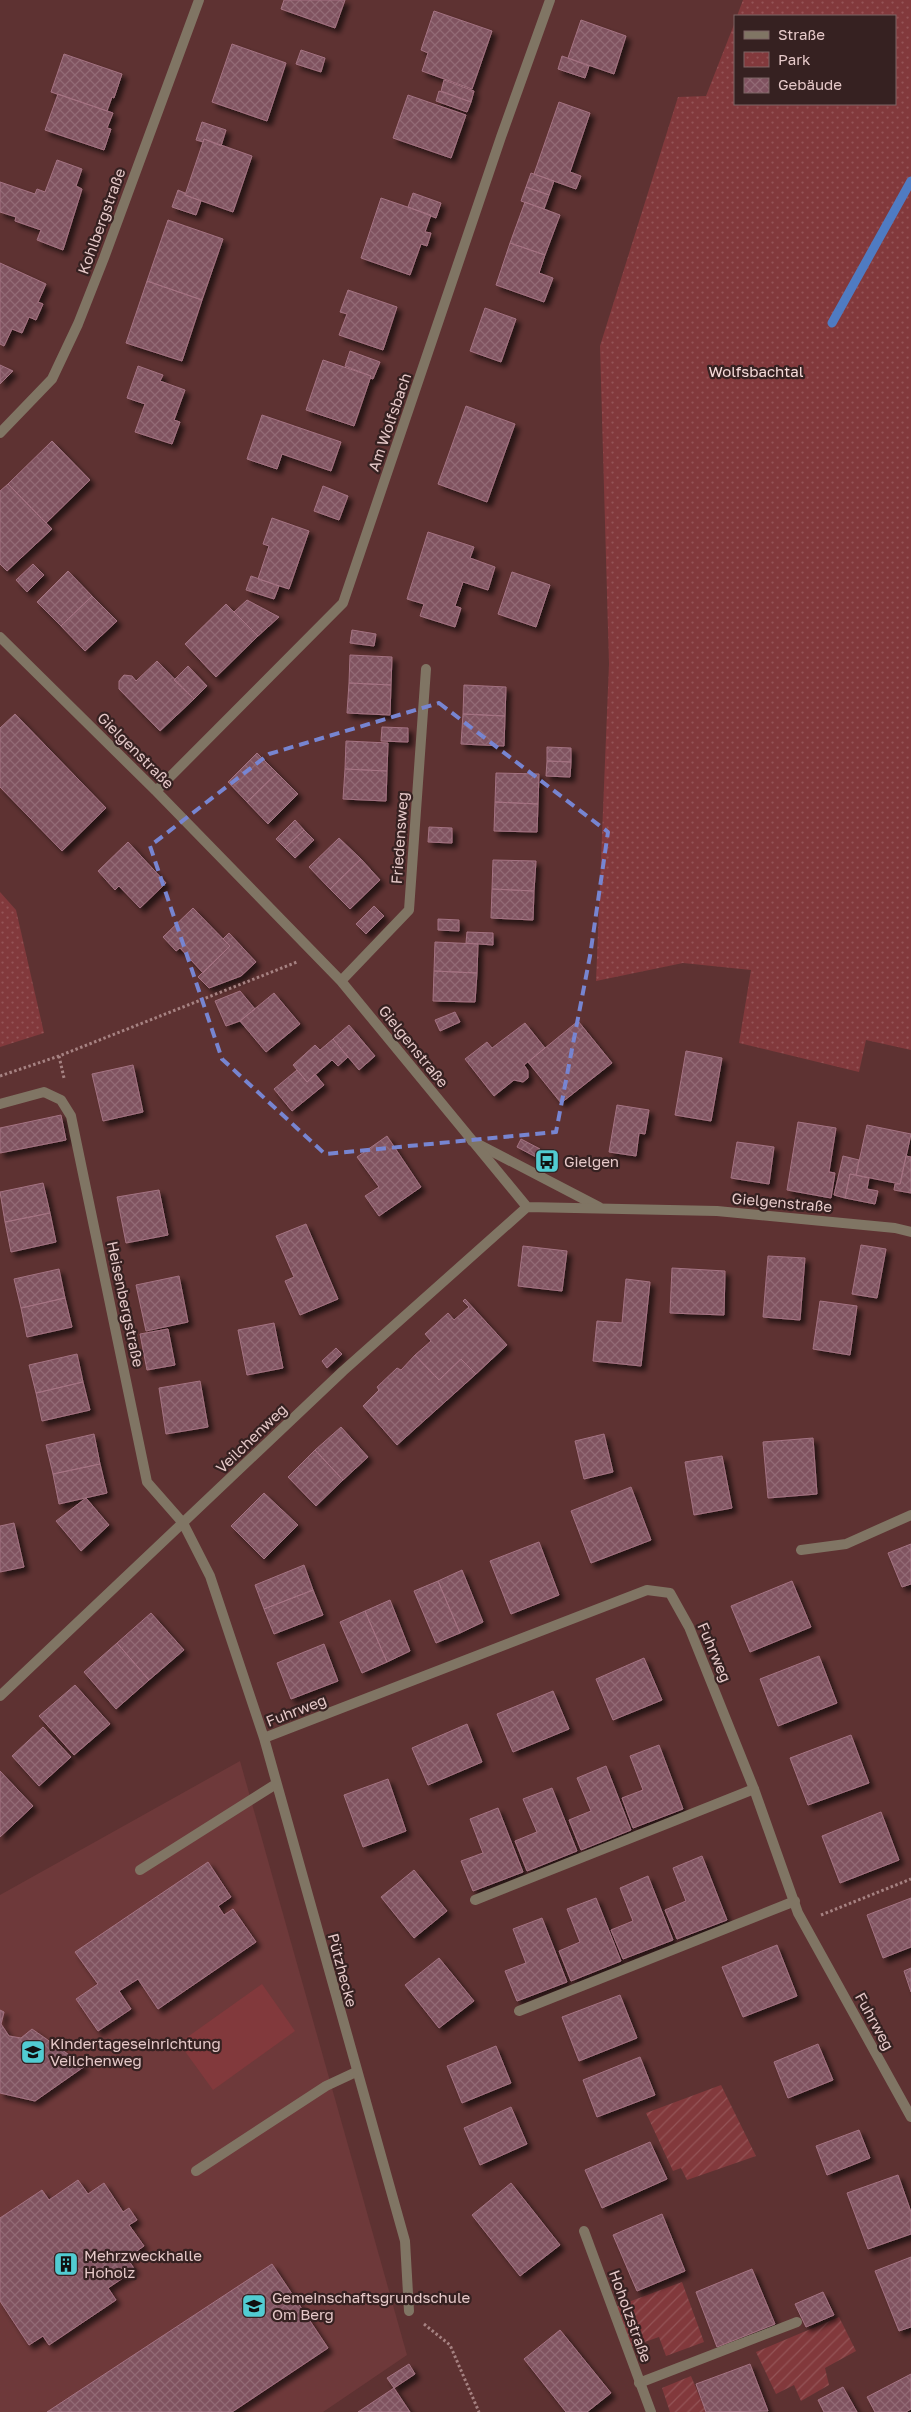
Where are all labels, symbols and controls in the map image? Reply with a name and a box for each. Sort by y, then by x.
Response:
legend [734,15,896,105]
text: Straße [778,25,825,43]
text: Park [778,50,811,68]
text: Gebäude [778,75,842,93]
street label: Kohlbergstraße [73,165,129,276]
park label: Wolfsbachtal [709,362,804,380]
street label: Am Wolfsbach [364,370,414,474]
street label: Gielgenstraße [94,708,178,792]
street label: Friedensweg [387,791,411,885]
street label: Gielgenstraße [375,1001,453,1091]
bus stop icon: Gielgen [534,1148,560,1174]
place label: Gielgen [564,1152,619,1170]
street label: Gielgenstraße [731,1189,833,1215]
street label: Heisenbergstraße [104,1239,148,1369]
street label: Veilchenweg [212,1400,290,1476]
street label: Fuhrweg [694,1619,736,1685]
street label: Fuhrweg [263,1690,329,1730]
street label: Pützhecke [324,1931,362,2009]
street label: Fuhrweg [852,1989,898,2053]
place label: Kindertageseinrichtung Veilchenweg [50,2034,221,2069]
school or university icon: Kindertageseinrichtung Veilchenweg [20,2039,46,2065]
place label: Mehrzweckhalle Hoholz [84,2246,202,2281]
building icon: Mehrzweckhalle Hoholz [53,2251,79,2277]
street label: Hoholzstraße [606,2267,656,2365]
place label: Gemeinschaftsgrundschule Om Berg [272,2288,471,2323]
school or university icon: Gemeinschaftsgrundschule Om Berg [241,2293,267,2319]

